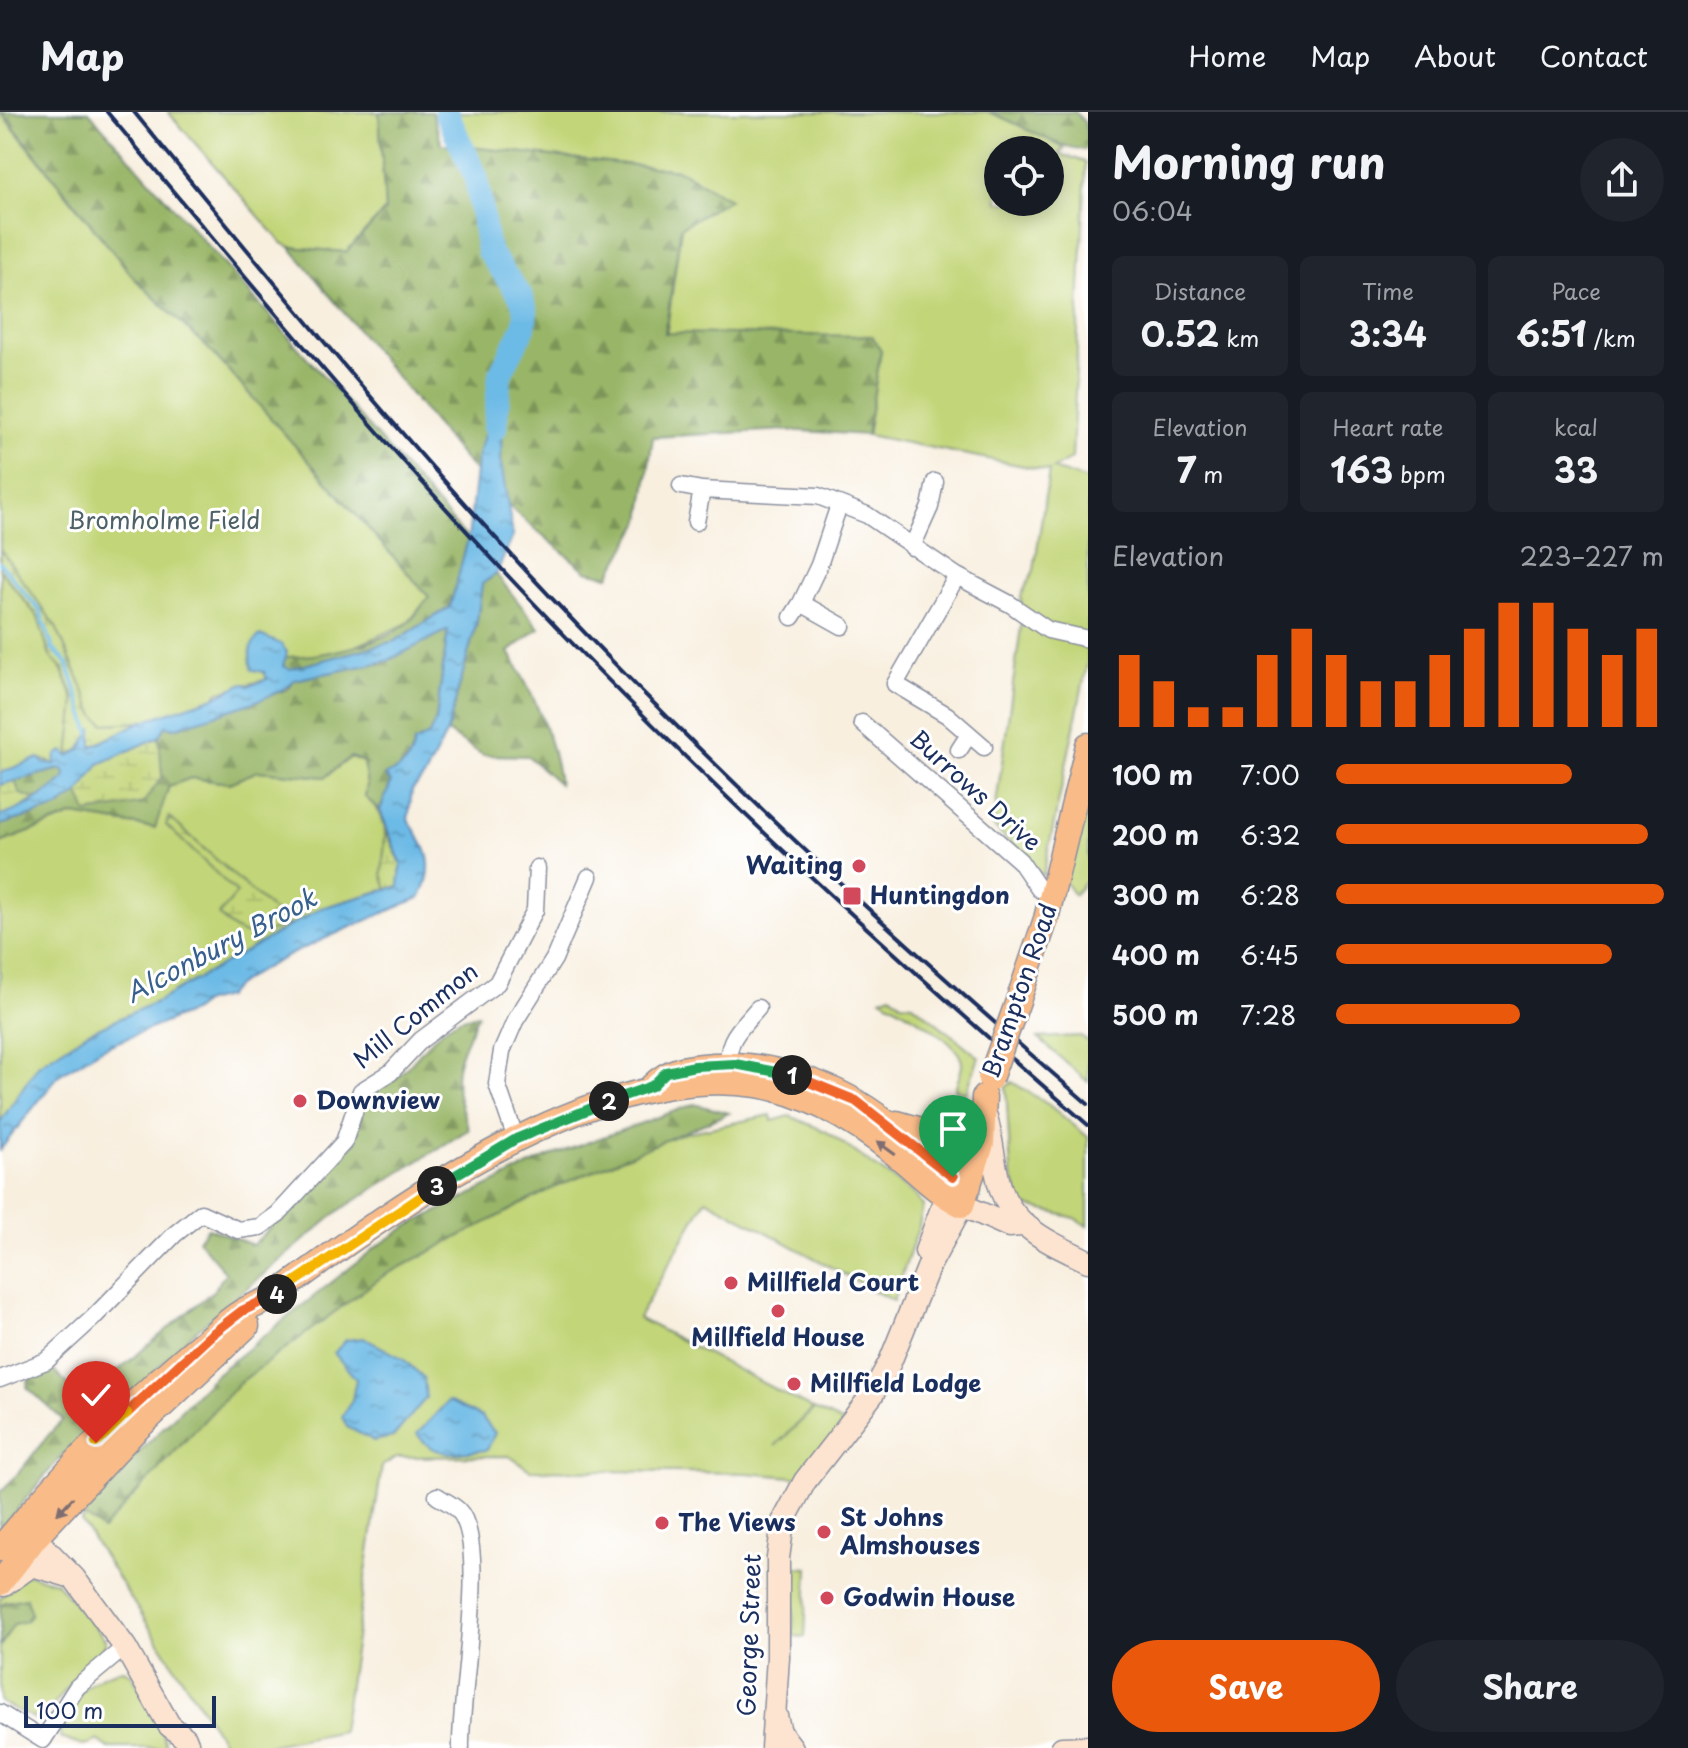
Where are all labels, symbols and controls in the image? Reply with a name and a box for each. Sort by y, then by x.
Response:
text: Map [40,27,124,84]
text: Home [1188,34,1266,77]
text: Map [1310,34,1370,77]
text: About [1414,34,1496,77]
text: Contact [1540,34,1648,77]
text: Morning run [1112,128,1386,194]
map controls [984,136,1064,216]
button: locate [984,136,1064,216]
button: share [1580,138,1664,222]
text: 06:04 [1112,191,1193,230]
text: Distance [1154,274,1246,307]
text: Time [1362,274,1414,307]
text: Pace [1551,274,1601,307]
text: 0.52 [1141,307,1219,359]
text: 3:34 [1349,307,1427,359]
text: 6:51 [1516,307,1587,359]
text: km [1219,321,1259,354]
text: /km [1587,321,1636,354]
text: Elevation [1153,410,1247,443]
text: Heart rate [1332,410,1444,443]
text: kcal [1554,410,1598,443]
text: 7 [1177,443,1196,495]
text: 163 [1330,443,1393,495]
text: 33 [1554,443,1598,495]
text: m [1196,457,1223,490]
text: bpm [1393,457,1446,490]
park label: Bromholme Field [68,501,260,537]
text: Elevation [1112,536,1224,575]
text: 223–227 m [1520,536,1664,575]
street label: Burrows Drive [903,721,1050,858]
text: 100 m [1112,755,1193,794]
text: 7:00 [1240,755,1300,794]
text: 200 m [1112,815,1199,854]
text: 6:32 [1240,815,1301,854]
place label: Waiting [746,846,843,882]
marker: Waiting [850,857,868,875]
text: 300 m [1112,875,1200,914]
text: 6:28 [1240,875,1300,914]
place label: Huntingdon [870,876,1010,912]
water label: Alconbury Brook [118,877,324,1012]
marker: Huntingdon [841,885,863,907]
street label: Brampton Road [971,898,1065,1083]
text: 400 m [1112,935,1200,974]
text: 6:45 [1240,935,1299,974]
street label: Mill Common [345,953,485,1076]
text: 500 m [1112,995,1198,1034]
text: 7:28 [1240,995,1296,1034]
pin: 1 [772,1055,812,1095]
text: 1 [787,1058,797,1091]
place label: Downview [316,1081,440,1117]
pin: 2 [589,1081,629,1121]
text: 2 [601,1084,617,1117]
marker: Downview [291,1092,309,1110]
pin [919,1095,987,1177]
icon: arrive [931,1107,975,1151]
one-way arrow [875,1140,897,1156]
pin: 3 [417,1166,457,1206]
text: 3 [430,1169,444,1202]
place label: Millfield Court [747,1263,919,1299]
pin: 4 [257,1274,297,1314]
marker: Millfield Court [722,1274,740,1292]
text: 4 [270,1277,284,1310]
marker: Millfield House [769,1302,787,1320]
place label: Millfield House [691,1318,865,1354]
pin [62,1361,130,1443]
place label: Millfield Lodge [810,1364,981,1400]
icon: check [74,1373,118,1417]
marker: Millfield Lodge [785,1375,803,1393]
one-way arrow [56,1496,74,1515]
place label: St Johns Almshouses [839,1498,980,1562]
place label: The Views [678,1503,796,1539]
marker: The Views [653,1514,671,1532]
marker: St Johns Almshouses [815,1523,833,1541]
street label: George Street [727,1553,769,1717]
place label: Godwin House [843,1578,1015,1614]
marker: Godwin House [818,1589,836,1607]
button: Save [1112,1640,1380,1732]
button: Share [1396,1640,1664,1732]
scale bar [24,1692,216,1728]
text: 100 m [36,1693,103,1726]

